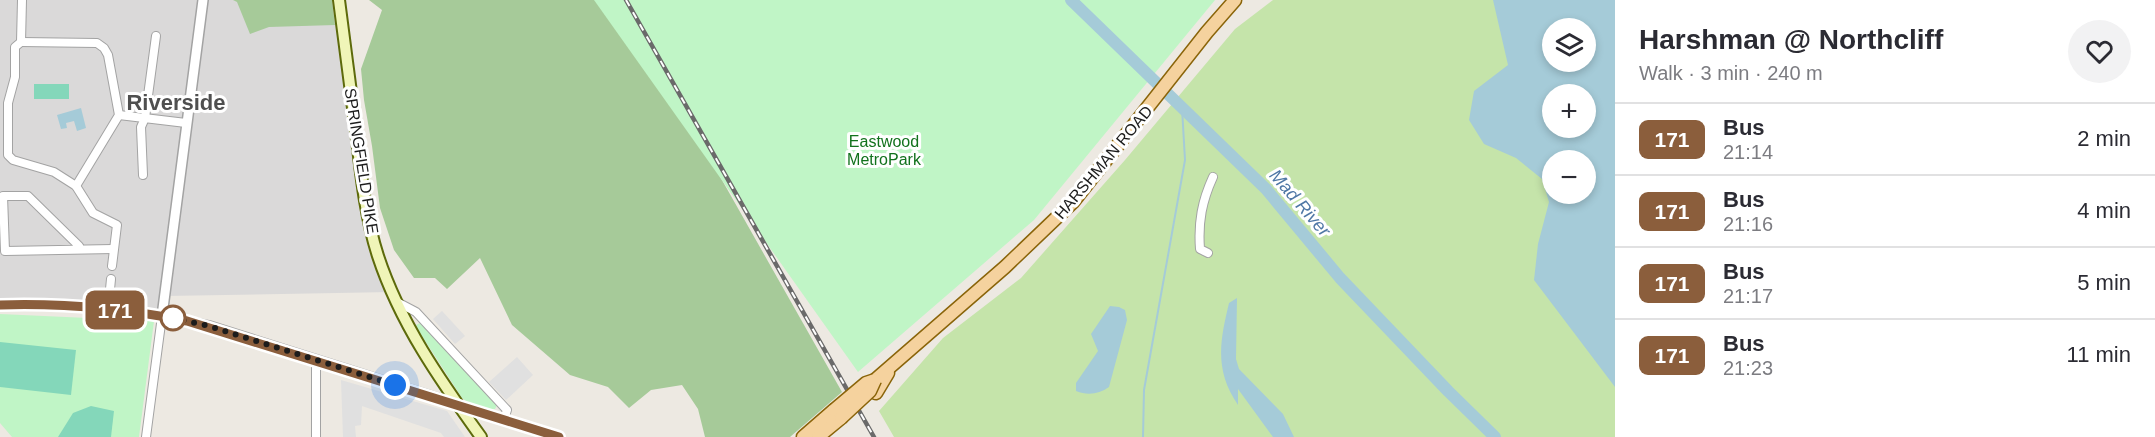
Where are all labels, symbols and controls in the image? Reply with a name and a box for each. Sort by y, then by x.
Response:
map controls [1542,18,1596,204]
button: layers [1542,18,1596,72]
button: heart [2068,20,2131,83]
text: Harshman @ Northcliff [1639,24,1943,55]
text: Walk · 3 min · 240 m [1639,62,1823,84]
button: + [1542,84,1596,138]
street label: SPRINGFIELD PIKE [342,87,381,235]
district label: Riverside [126,90,226,115]
street label: HARSHMAN ROAD [1051,102,1156,222]
text: Bus [1723,115,1765,140]
text: 2 min [2077,126,2131,151]
text: 171 [1654,128,1690,151]
park label: Eastwood MetroPark [847,133,922,168]
text: 21:14 [1723,141,1773,163]
button: − [1542,150,1596,204]
water label: Mad River [1266,165,1335,241]
text: Bus [1723,187,1765,212]
text: 4 min [2077,198,2131,223]
text: 171 [1654,200,1690,223]
text: 21:16 [1723,213,1773,235]
text: Bus [1723,259,1765,284]
text: 5 min [2077,270,2131,295]
text: 171 [1654,272,1690,295]
text: 21:17 [1723,285,1773,307]
line badge: 171 [80,290,150,330]
text: 171 [97,299,133,322]
unlabelled marker [160,305,186,331]
text: Bus [1723,331,1765,356]
text: 11 min [2067,342,2131,367]
text: 171 [1654,344,1690,367]
text: 21:23 [1723,357,1773,379]
your location [380,370,410,400]

